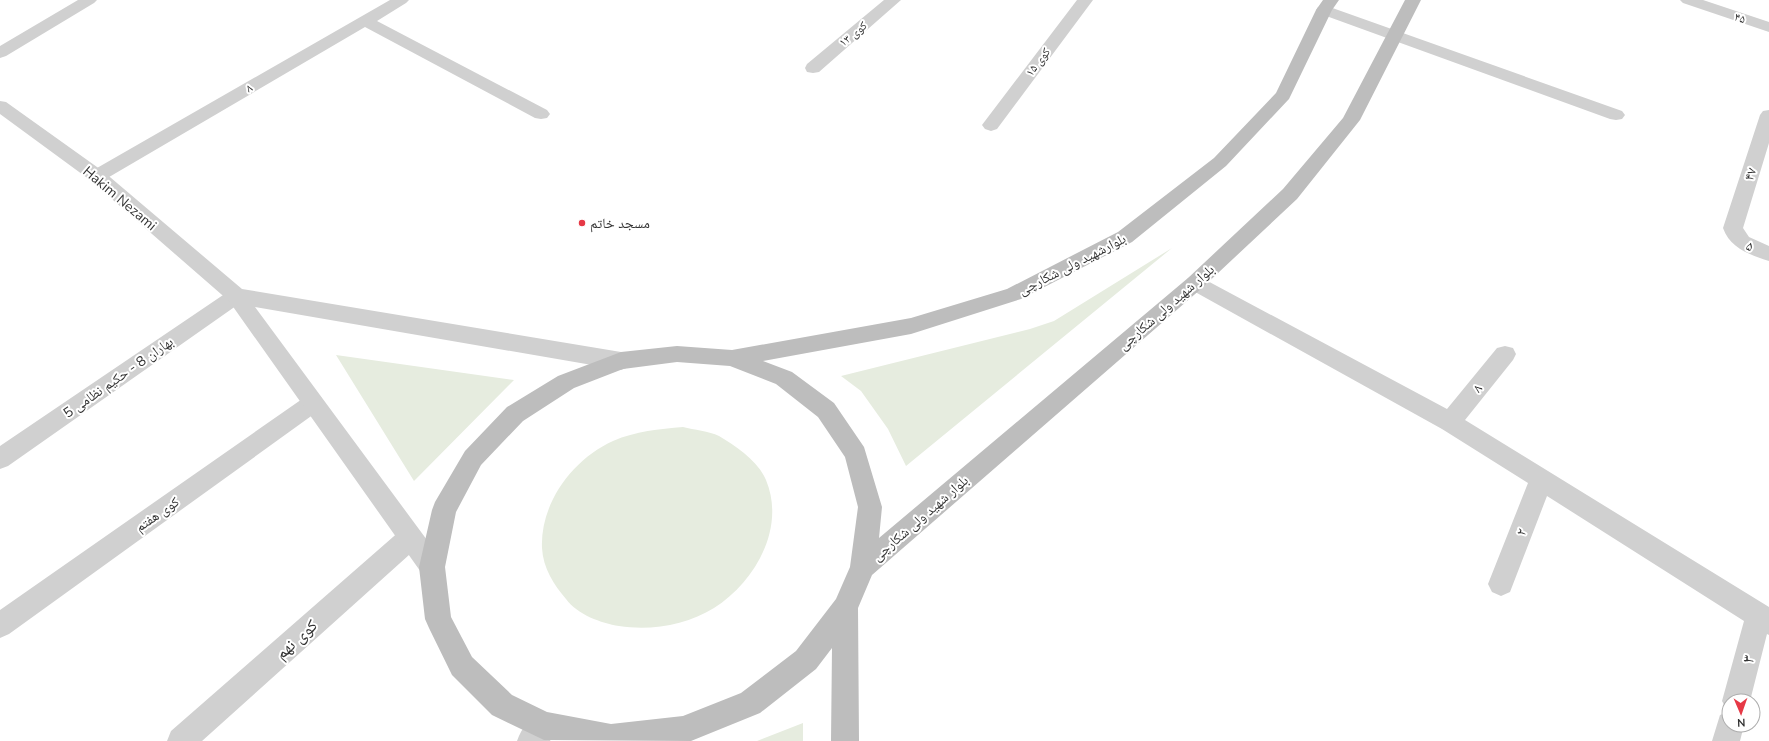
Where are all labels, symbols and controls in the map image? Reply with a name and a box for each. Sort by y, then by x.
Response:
street label: ۴۵ [1732,9,1748,27]
street label: کوی ۱۳ [836,18,870,50]
street label: کوی ۱۵ [1022,44,1054,80]
street label: ۸ [243,79,256,96]
street label: Hakim Nezami [79,162,161,235]
street label: ۴۷ [1739,165,1761,183]
place label: مسجد خاتم [590,214,650,233]
marker: مسجد خاتم [577,218,587,228]
street label: بلوارشهید ولی شکارچی [1015,229,1129,300]
street label: ۵ [1743,237,1757,256]
street label: بلوار شهید ولی شکارچی [1114,260,1219,355]
street label: بهاران 8 - حکیم نظامی 5 [59,332,177,423]
street label: ۸ [1468,380,1487,397]
street label: بلوار شهید ولی شکارچی [868,471,973,566]
street label: کوی هفتم [132,492,183,536]
street label: ۲ [1511,526,1531,539]
street label: کوی نهم [270,614,323,665]
street label: ۳ [1736,652,1761,666]
north arrow [1721,693,1761,733]
text: N [1737,715,1746,730]

